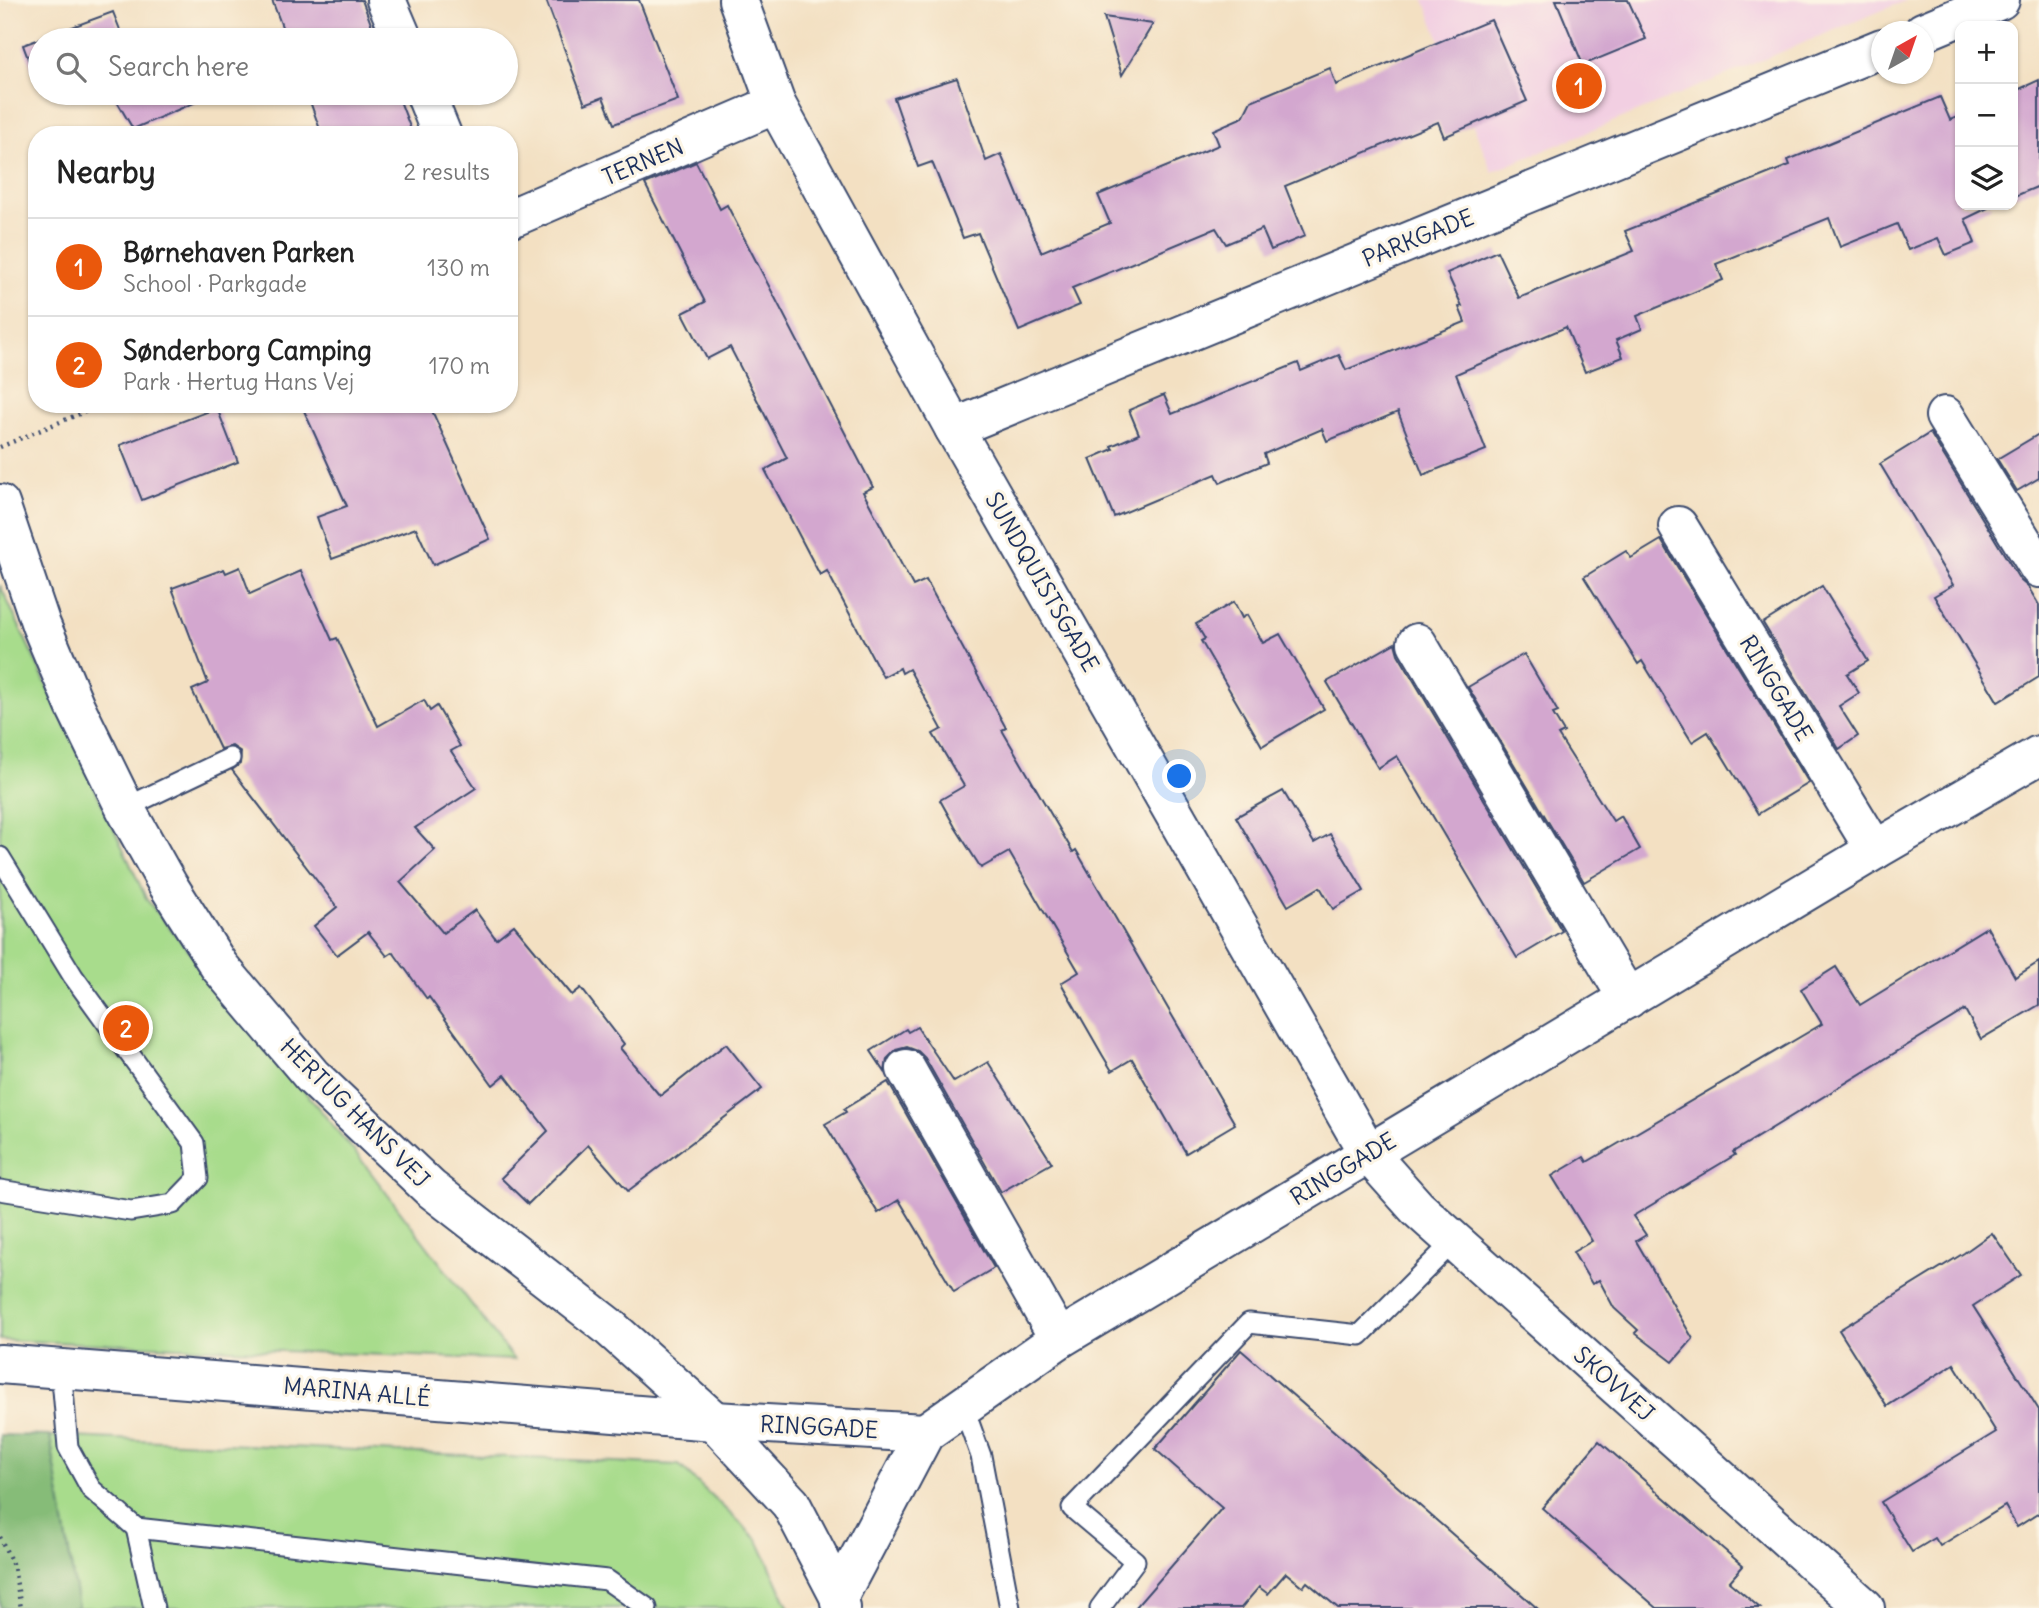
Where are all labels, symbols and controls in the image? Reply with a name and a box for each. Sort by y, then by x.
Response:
north arrow [1871,21,1934,84]
map controls [1955,21,2018,210]
button: + [1955,21,2018,84]
search box [28,28,518,105]
icon: search [52,48,90,86]
text: Search here [108,50,249,83]
pin: 1 [1556,60,1602,112]
button: − [1955,84,2018,147]
street label: TERNEN [598,131,688,192]
button: layers [1955,147,2018,210]
text: Nearby [56,153,156,191]
text: 2 results [404,157,490,186]
street label: PARKGADE [1358,202,1478,273]
text: Børnehaven Parken [123,236,355,269]
text: 1 [74,253,84,282]
text: 130 m [427,253,490,282]
text: School · Parkgade [123,269,307,298]
text: Sønderborg Camping [123,334,372,367]
text: 2 [73,351,85,380]
text: 170 m [429,351,490,380]
text: Park · Hertug Hans Vej [123,367,354,396]
street label: SUNDQUISTSGADE [979,487,1106,677]
street label: RINGGADE [1734,630,1819,746]
your location [1162,759,1196,793]
pin: 2 [103,1002,149,1054]
street label: HERTUG HANS VEJ [275,1032,436,1193]
street label: RINGGADE [1285,1126,1401,1211]
street label: SKOVVEJ [1568,1340,1661,1427]
street label: MARINA ALLÉ [282,1371,432,1412]
street label: RINGGADE [759,1409,879,1444]

